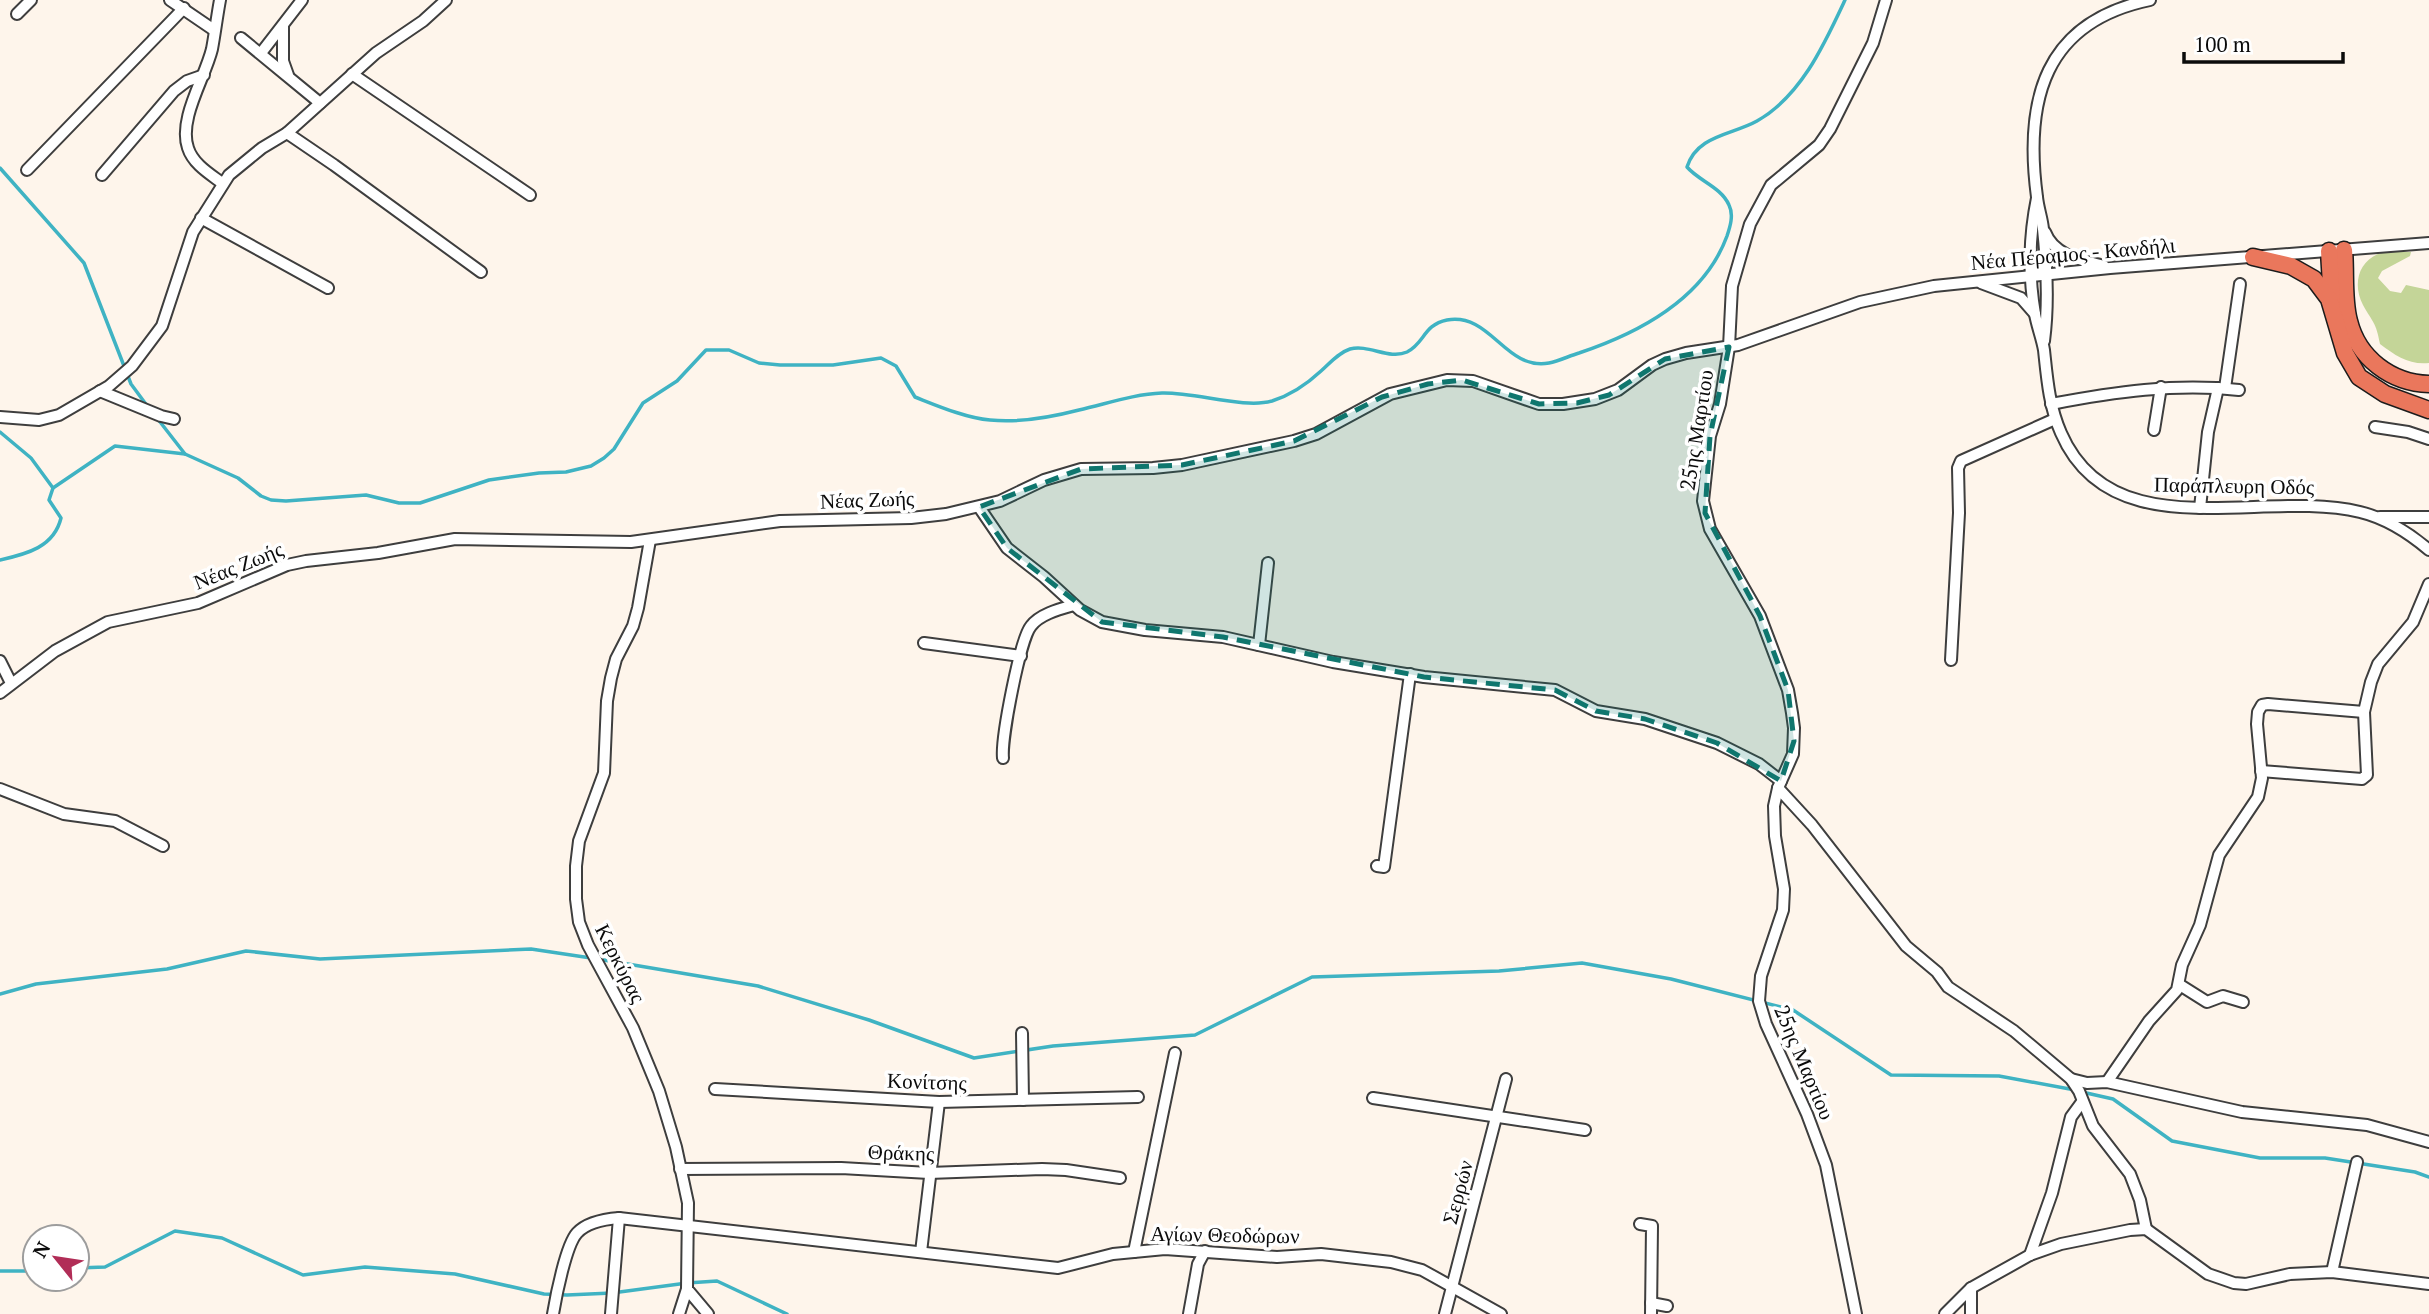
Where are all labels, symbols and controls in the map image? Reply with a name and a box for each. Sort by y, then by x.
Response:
scale bar [2184,21,2343,65]
text: 100 m [2194,30,2251,58]
street label: Νέα Πέραμος - Κανδήλι [1970,230,2177,276]
street label: 25ης Μαρτίου [1673,368,1719,492]
street label: Παράπλευρη Οδός [2154,470,2315,500]
street label: Νέας Ζωής [819,483,915,515]
street label: Νέας Ζωής [189,534,288,596]
street label: Κερκύρας [589,919,653,1008]
street label: 25ης Μαρτίου [1768,1000,1842,1124]
street label: Κονίτσης [887,1066,968,1096]
street label: Θράκης [867,1137,935,1167]
street label: Σερρών [1435,1157,1479,1227]
street label: Αγίων Θεοδώρων [1150,1219,1300,1249]
north arrow [21,1223,91,1293]
text: N [26,1236,56,1262]

